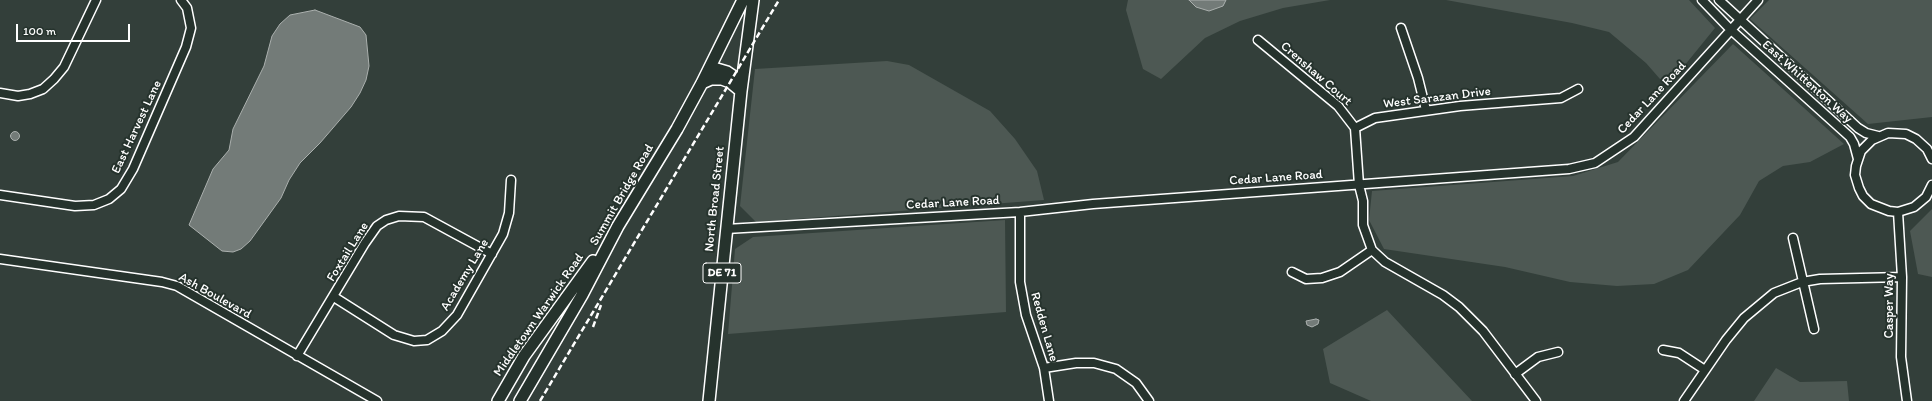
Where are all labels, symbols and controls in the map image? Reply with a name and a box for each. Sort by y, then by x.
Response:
scale bar [18,16,132,42]
text: 100 m [23,24,56,38]
street label: East Whittenton Way [1759,37,1855,127]
street label: Crenshaw Court [1277,39,1355,109]
street label: Cedar Lane Road [1614,58,1690,138]
street label: East Harvest Lane [109,78,165,176]
street label: West Sarazan Drive [1382,84,1492,112]
street label: Summit Bridge Road [587,141,657,249]
street label: North Broad Street [702,145,728,253]
street label: Cedar Lane Road [1229,167,1323,189]
street label: Cedar Lane Road [906,193,1000,213]
street label: Foxtail Lane [324,219,372,285]
street label: Academy Lane [437,236,493,314]
street label: Middletown Warwick Road [491,250,587,380]
road number: DE 71 [703,263,741,283]
street label: Ash Boulevard [176,270,254,322]
street label: Casper Way [1882,274,1898,338]
street label: Redden Lane [1027,291,1061,363]

